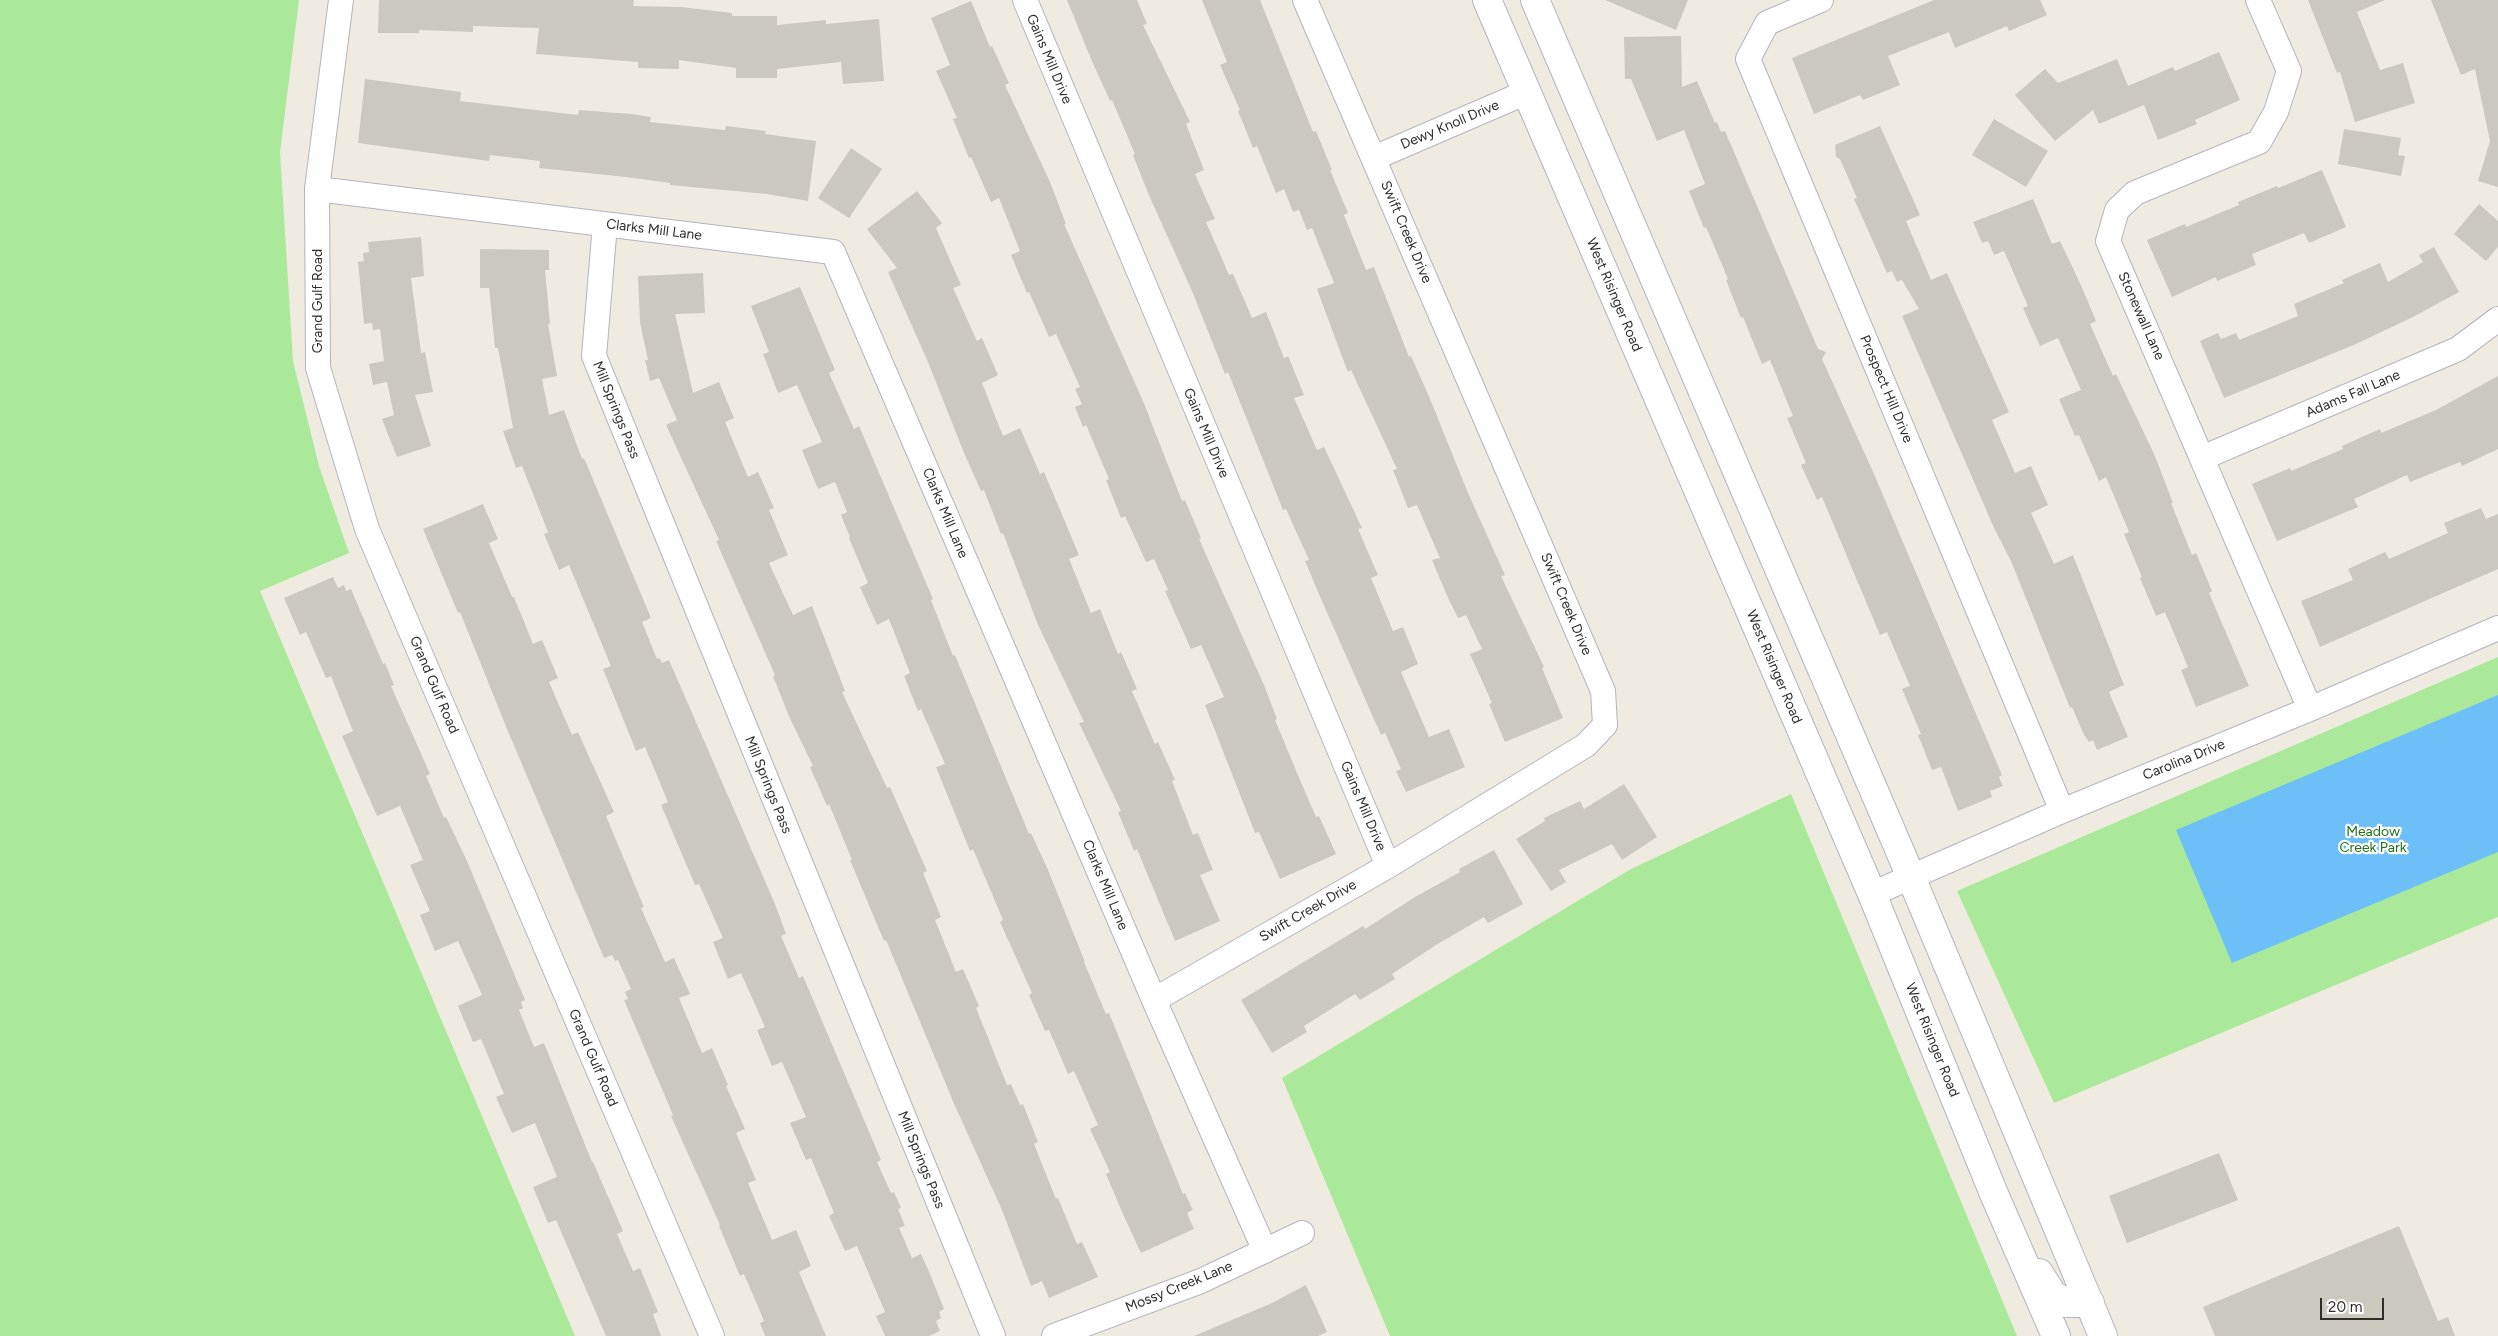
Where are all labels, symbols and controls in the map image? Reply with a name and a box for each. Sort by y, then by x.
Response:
street label: Gains Mill Drive [1023,12,1075,106]
street label: Dewy Knoll Drive [1398,97,1502,153]
street label: Swift Creek Drive [1377,178,1435,286]
street label: Clarks Mill Lane [605,216,703,244]
street label: West Risinger Road [1582,236,1646,354]
street label: Grand Gulf Road [310,249,326,353]
street label: Stonewall Lane [2114,269,2168,363]
street label: Prospect Hill Drive [1856,333,1916,445]
street label: Mill Springs Pass [589,359,643,461]
street label: Adams Fall Lane [2303,367,2403,421]
street label: Gains Mill Drive [1180,386,1232,480]
street label: Clarks Mill Lane [918,465,972,561]
street label: Swift Creek Drive [1537,550,1595,658]
street label: West Risinger Road [1742,608,1806,726]
street label: Grand Gulf Road [406,634,462,736]
street label: Mill Springs Pass [741,734,795,836]
street label: Carolina Drive [2140,736,2228,784]
street label: Gains Mill Drive [1337,759,1389,853]
park label: Meadow Creek Park [2340,824,2406,856]
street label: Clarks Mill Lane [1078,837,1132,933]
street label: Swift Creek Drive [1256,876,1360,946]
street label: West Risinger Road [1901,980,1963,1100]
street label: Grand Gulf Road [565,1007,621,1109]
street label: Mill Springs Pass [894,1109,948,1211]
street label: Mossy Creek Lane [1123,1258,1235,1316]
scale bar [2323,1288,2387,1320]
text: 20 m [2328,1298,2362,1316]

